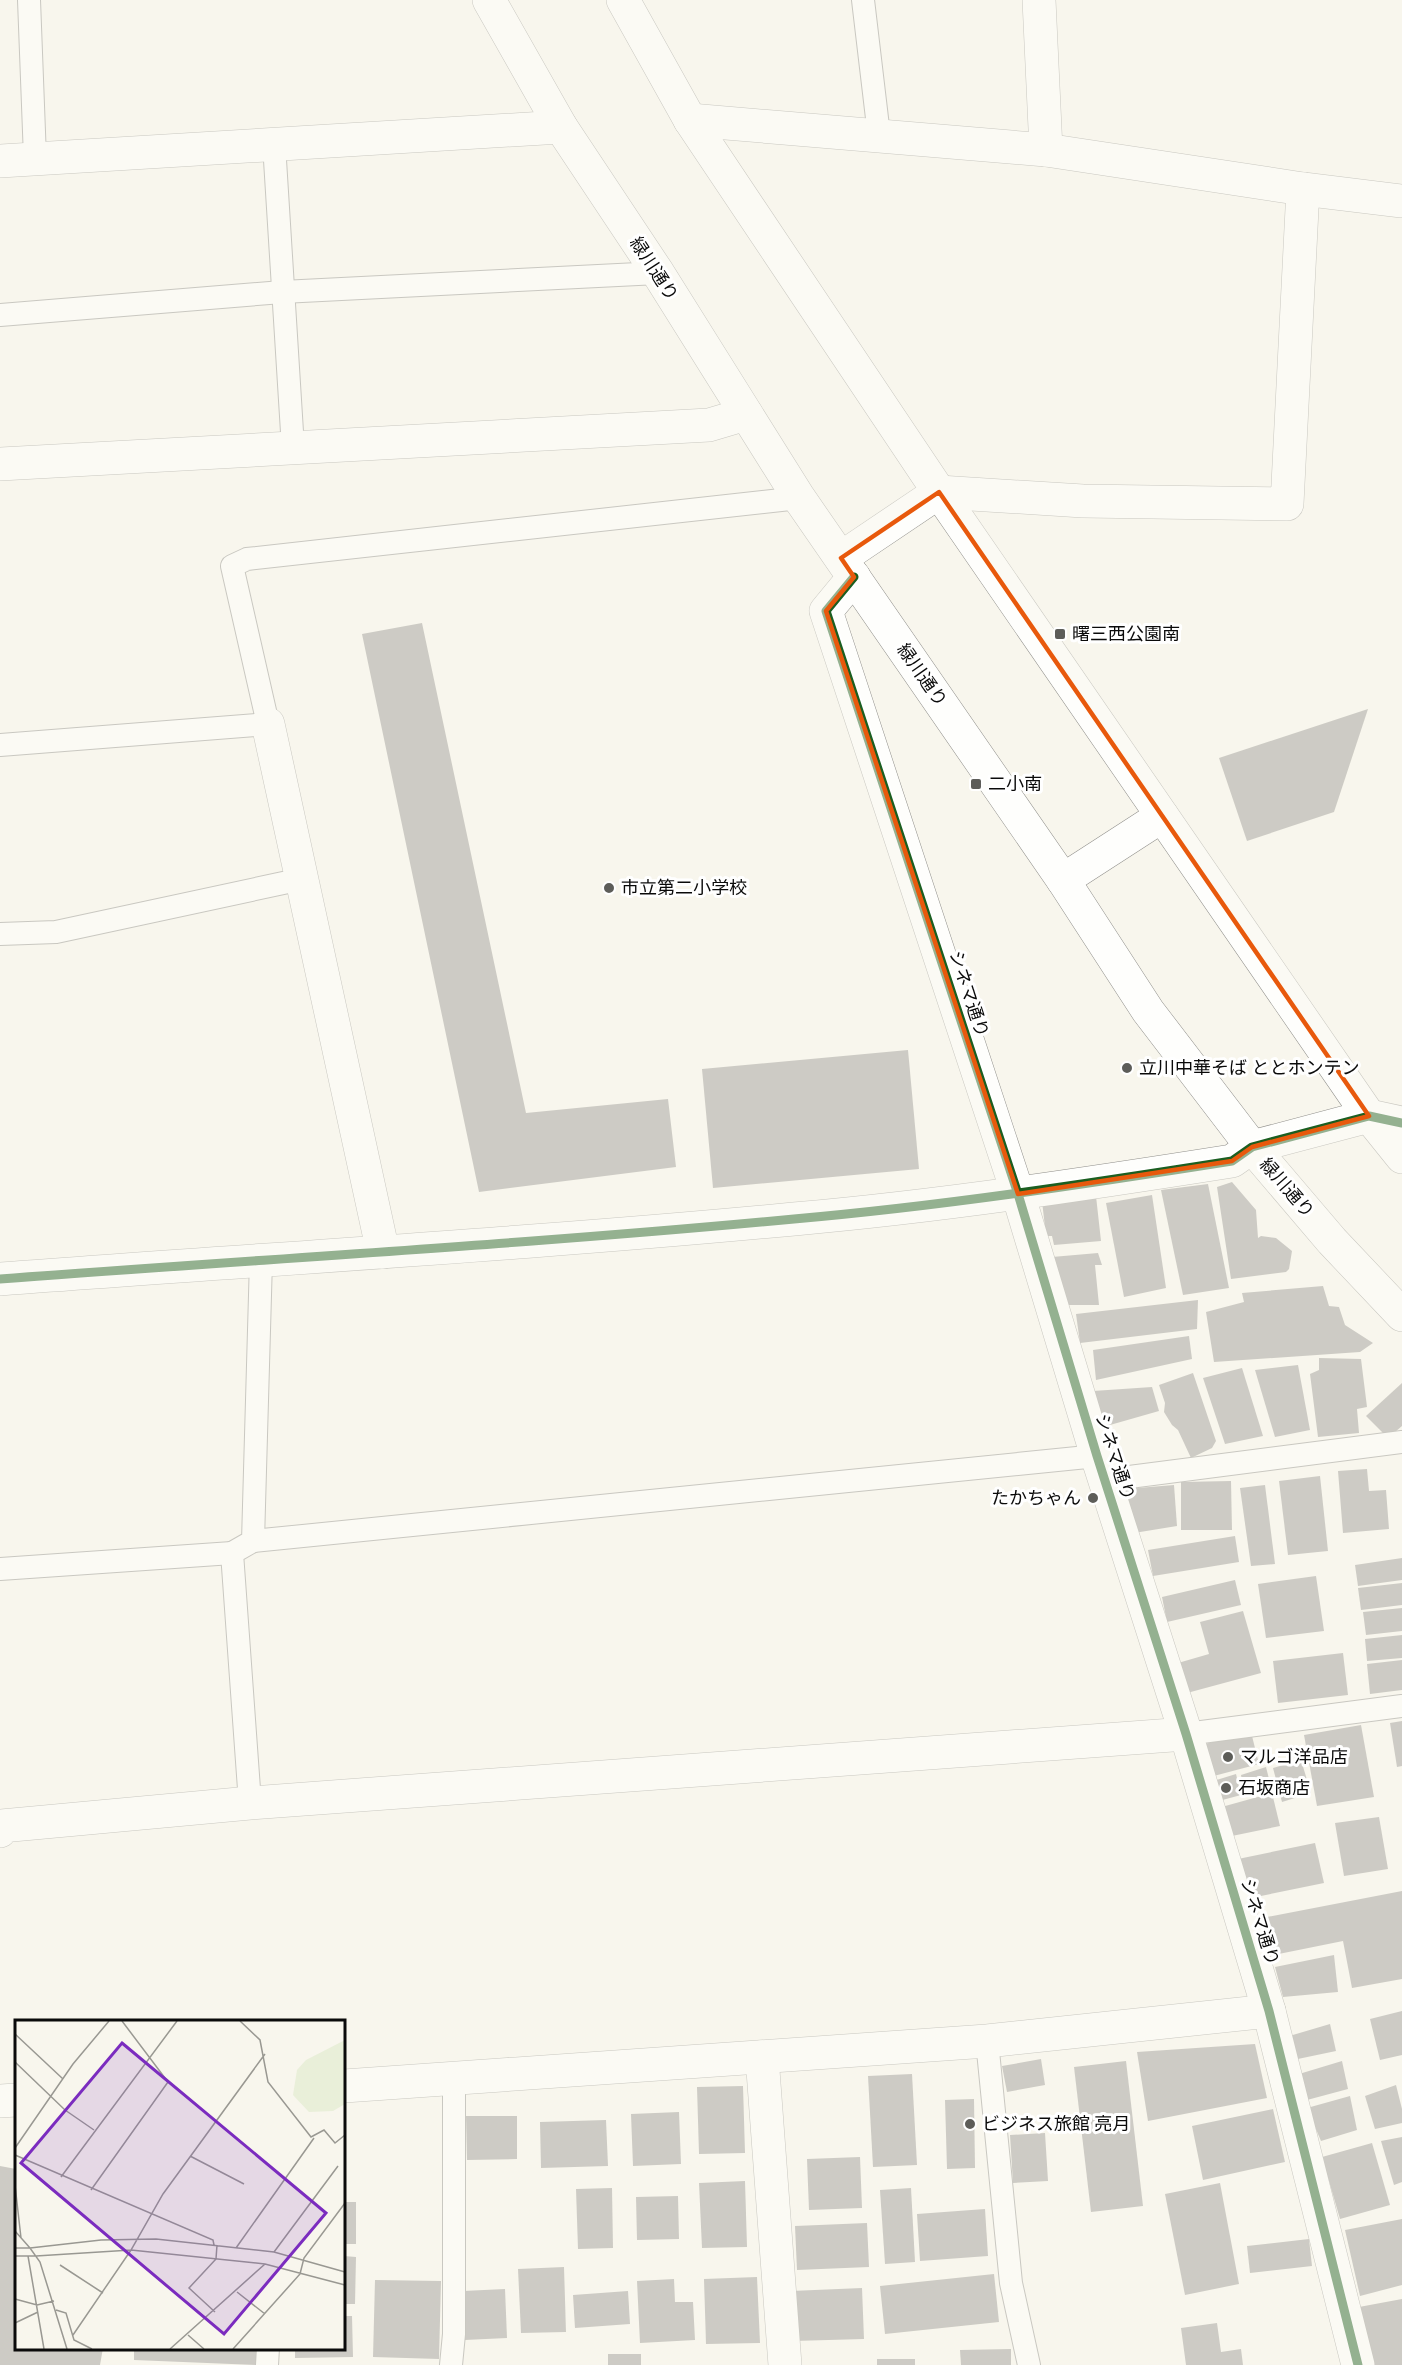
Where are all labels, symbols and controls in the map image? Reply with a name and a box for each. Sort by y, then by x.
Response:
street label: 緑川通り [626,233,682,305]
place label: 曙三西公園南 [1072,624,1180,644]
marker: 曙三西公園南 [1053,627,1067,641]
street label: 緑川通り [893,640,951,710]
place label: 二小南 [988,774,1042,794]
marker: 二小南 [969,777,983,791]
place label: 市立第二小学校 [621,878,747,898]
marker: 市立第二小学校 [602,881,616,895]
street label: シネマ通り [946,948,992,1040]
place label: 立川中華そば ととホンテン [1139,1058,1360,1078]
marker: 立川中華そば ととホンテン [1120,1061,1134,1075]
street label: 緑川通り [1256,1154,1318,1222]
street label: シネマ通り [1092,1411,1138,1503]
place label: たかちゃん [991,1488,1081,1508]
marker: たかちゃん [1086,1491,1100,1505]
place label: マルゴ洋品店 [1240,1747,1348,1767]
marker: マルゴ洋品店 [1221,1750,1235,1764]
place label: 石坂商店 [1238,1778,1310,1798]
marker: 石坂商店 [1219,1781,1233,1795]
street label: シネマ通り [1237,1876,1283,1968]
inset map [15,2020,345,2350]
place label: ビジネス旅館 亮月 [982,2114,1131,2134]
marker: ビジネス旅館 亮月 [963,2117,977,2131]

